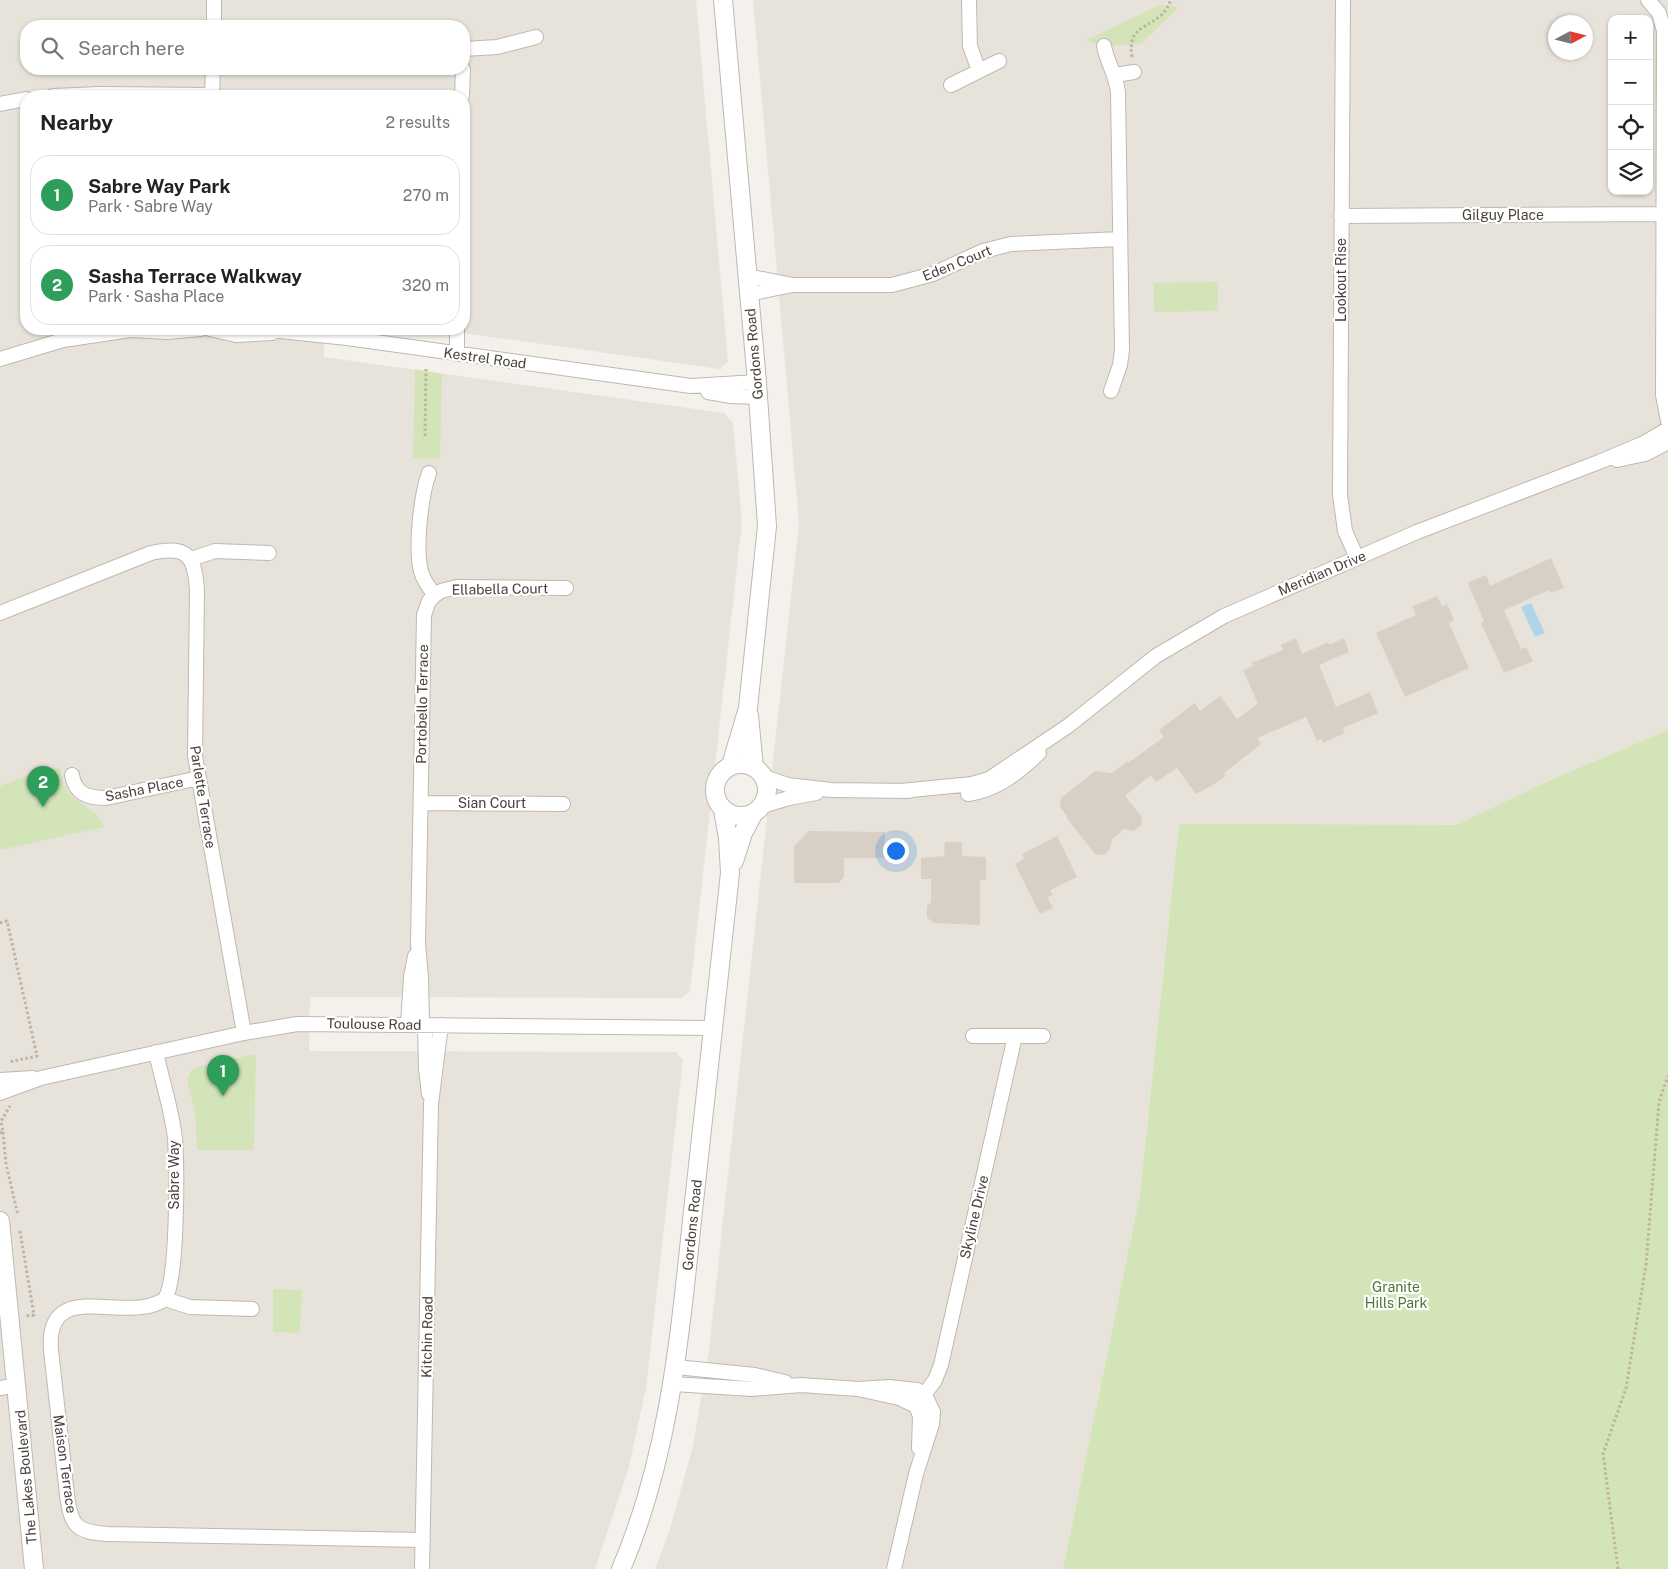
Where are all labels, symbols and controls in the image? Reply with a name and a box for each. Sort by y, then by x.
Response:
north arrow [1548,15,1593,60]
map controls [1608,15,1653,195]
button: + [1608,15,1653,60]
search box [20,20,470,75]
icon: search [38,34,66,62]
text: Search here [78,37,185,59]
button: − [1608,60,1653,105]
button: locate [1608,105,1653,150]
text: Nearby [40,110,113,135]
text: 2 results [385,113,450,132]
button: layers [1608,150,1653,195]
text: Sabre Way Park [88,175,230,197]
text: 1 [54,186,60,205]
text: 270 m [403,186,449,205]
text: Park · Sabre Way [88,197,213,216]
street label: Gilguy Place [1462,207,1544,223]
street label: Lookout Rise [1333,238,1349,322]
street label: Eden Court [920,242,994,284]
text: Sasha Terrace Walkway [88,265,302,287]
text: 2 [52,276,62,295]
text: 320 m [402,276,449,295]
text: Park · Sasha Place [88,287,224,306]
street label: Gordons Road [742,308,766,400]
street label: Kestrel Road [443,344,527,372]
street label: Meridian Drive [1276,547,1368,599]
street label: Ellabella Court [452,580,548,598]
street label: Portobello Terrace [413,644,431,764]
street label: Parlette Terrace [187,744,219,850]
pin: 2 [27,766,59,807]
street label: Sasha Place [103,774,185,804]
street label: Sian Court [458,795,526,811]
your location [883,838,909,864]
street label: Toulouse Road [326,1015,422,1033]
pin: 1 [207,1055,239,1096]
street label: Sabre Way [166,1140,182,1210]
street label: Skyline Drive [957,1173,991,1260]
street label: Gordons Road [679,1179,705,1271]
park label: Granite Hills Park [1365,1279,1427,1311]
street label: Kitchin Road [418,1296,436,1378]
street label: The Lakes Boulevard [12,1409,40,1545]
street label: Maison Terrace [50,1414,80,1514]

